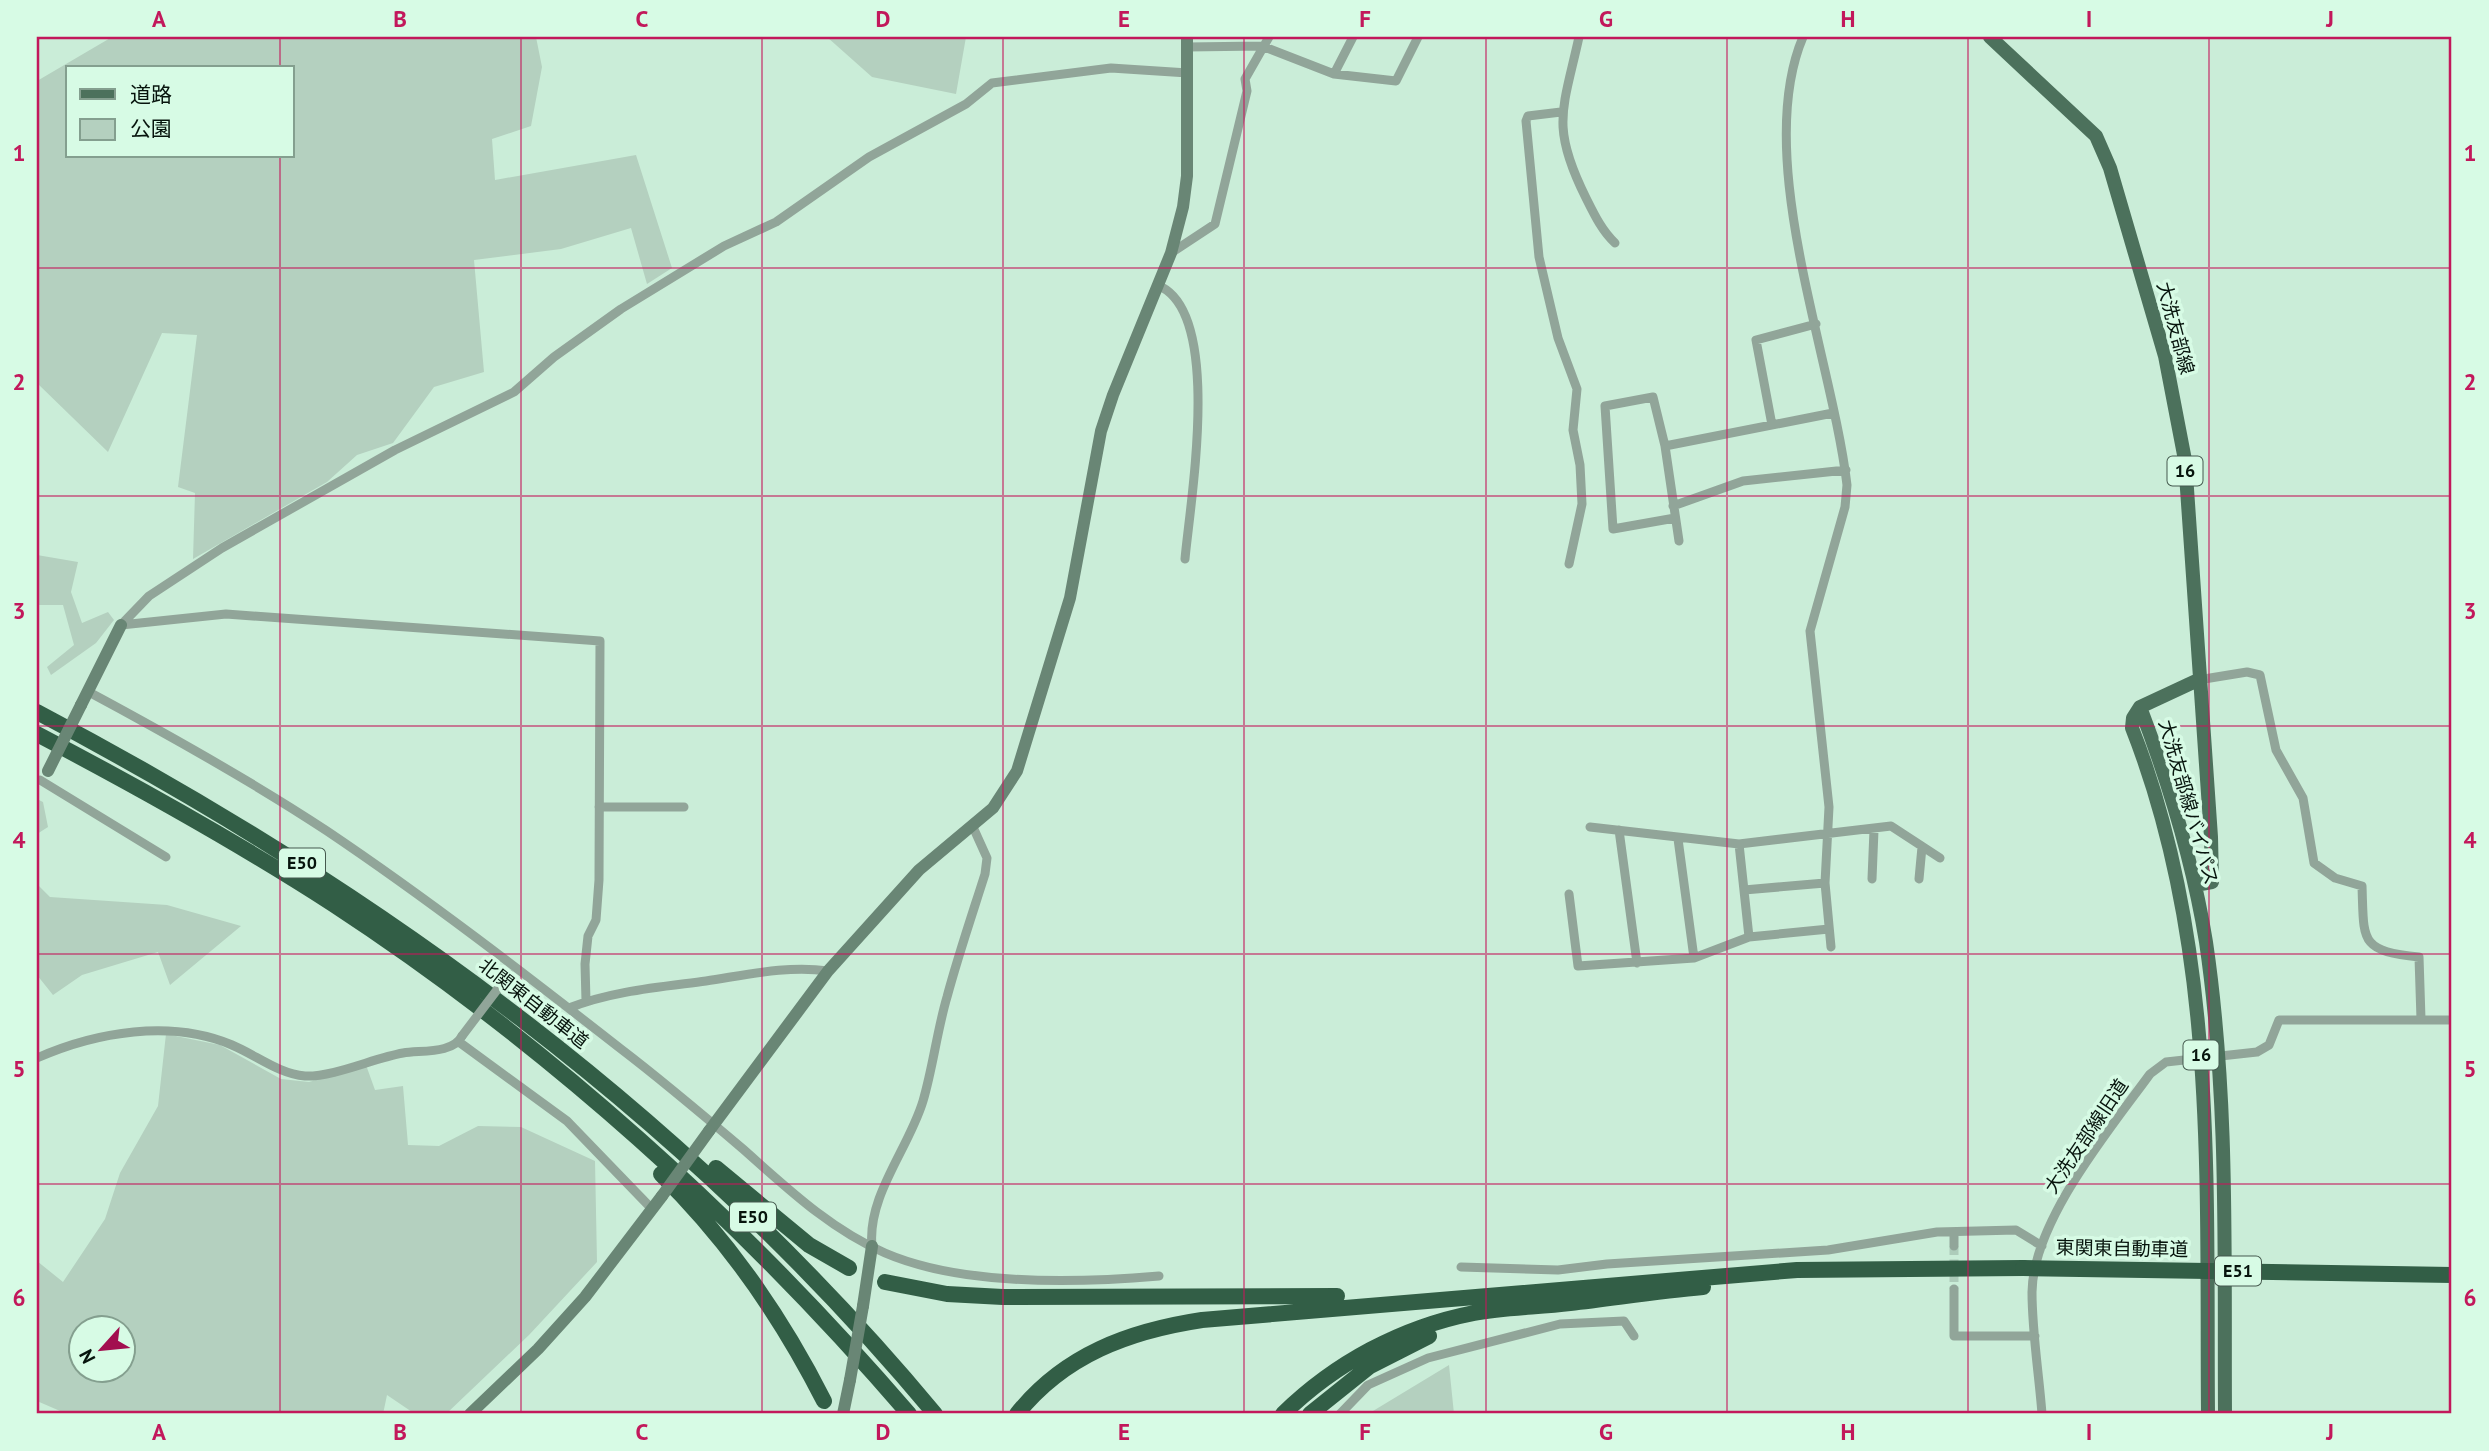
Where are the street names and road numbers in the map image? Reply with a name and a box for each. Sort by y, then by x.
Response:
street label: 大洗友部線 [2152,279,2200,377]
road number: 16 [2168,457,2202,486]
street label: 大洗友部線バイパス [2154,717,2224,887]
road number: E50 [279,848,325,878]
street label: 北関東自動車道 [474,953,594,1053]
road number: 16 [2184,1040,2218,1070]
street label: 大洗友部線旧道 [2039,1074,2133,1198]
road number: E50 [730,1202,776,1232]
street label: 東関東自動車道 [2055,1235,2189,1261]
road number: E51 [2215,1256,2261,1286]

